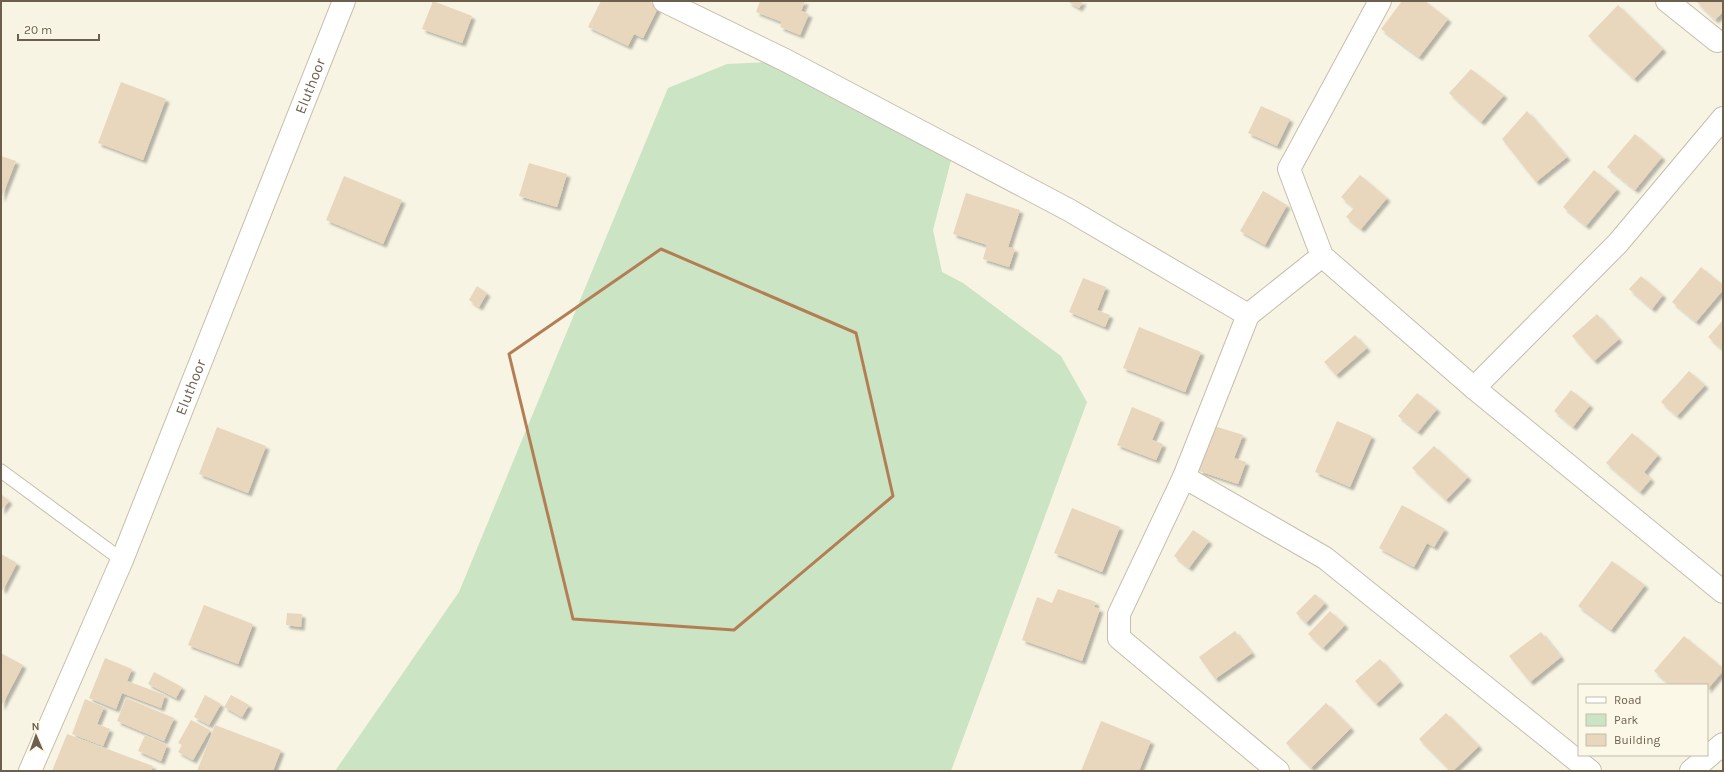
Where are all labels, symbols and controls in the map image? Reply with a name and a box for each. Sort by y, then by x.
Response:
scale bar [18,16,99,42]
text: 20 m [24,23,52,37]
street label: Eluthoor [291,55,329,117]
street label: Eluthoor [171,356,210,418]
legend [1578,684,1708,756]
text: Road [1614,693,1642,707]
text: Park [1614,713,1639,727]
north arrow [16,716,56,756]
text: N [31,720,40,733]
text: Building [1614,733,1661,747]

